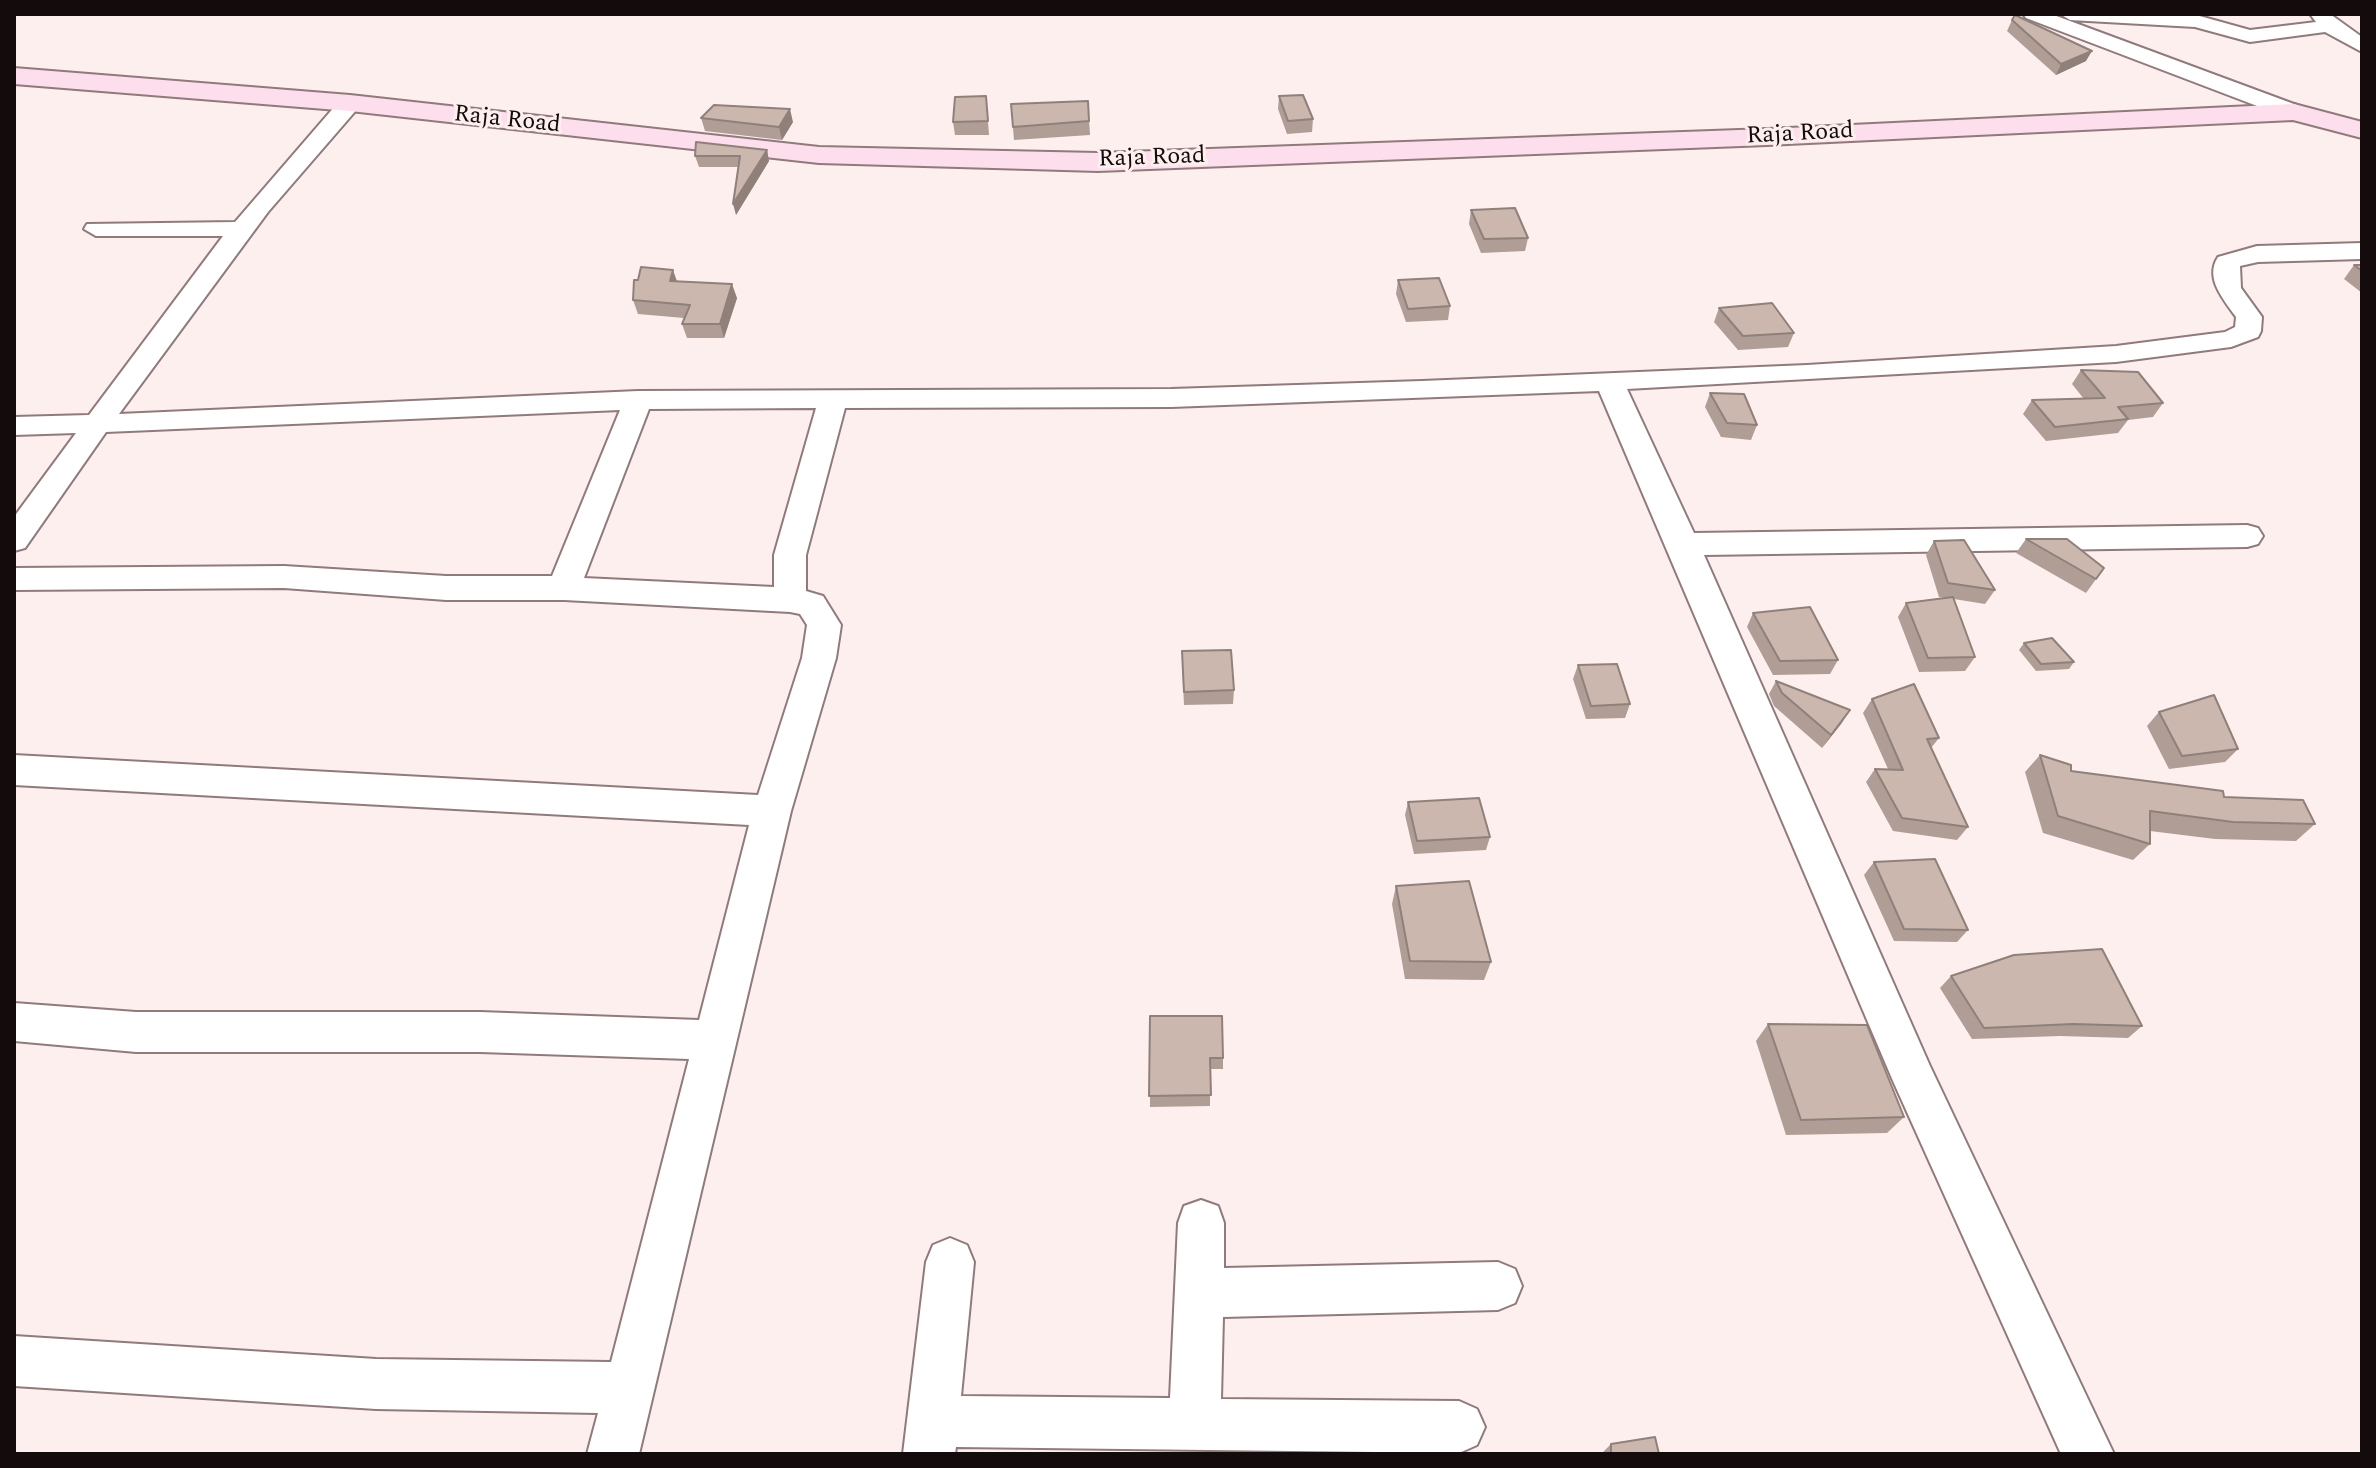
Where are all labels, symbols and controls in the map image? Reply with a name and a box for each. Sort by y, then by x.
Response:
street label: Raja Road [452,101,562,141]
street label: Raja Road [1746,118,1854,152]
street label: Raja Road [1098,143,1206,175]

